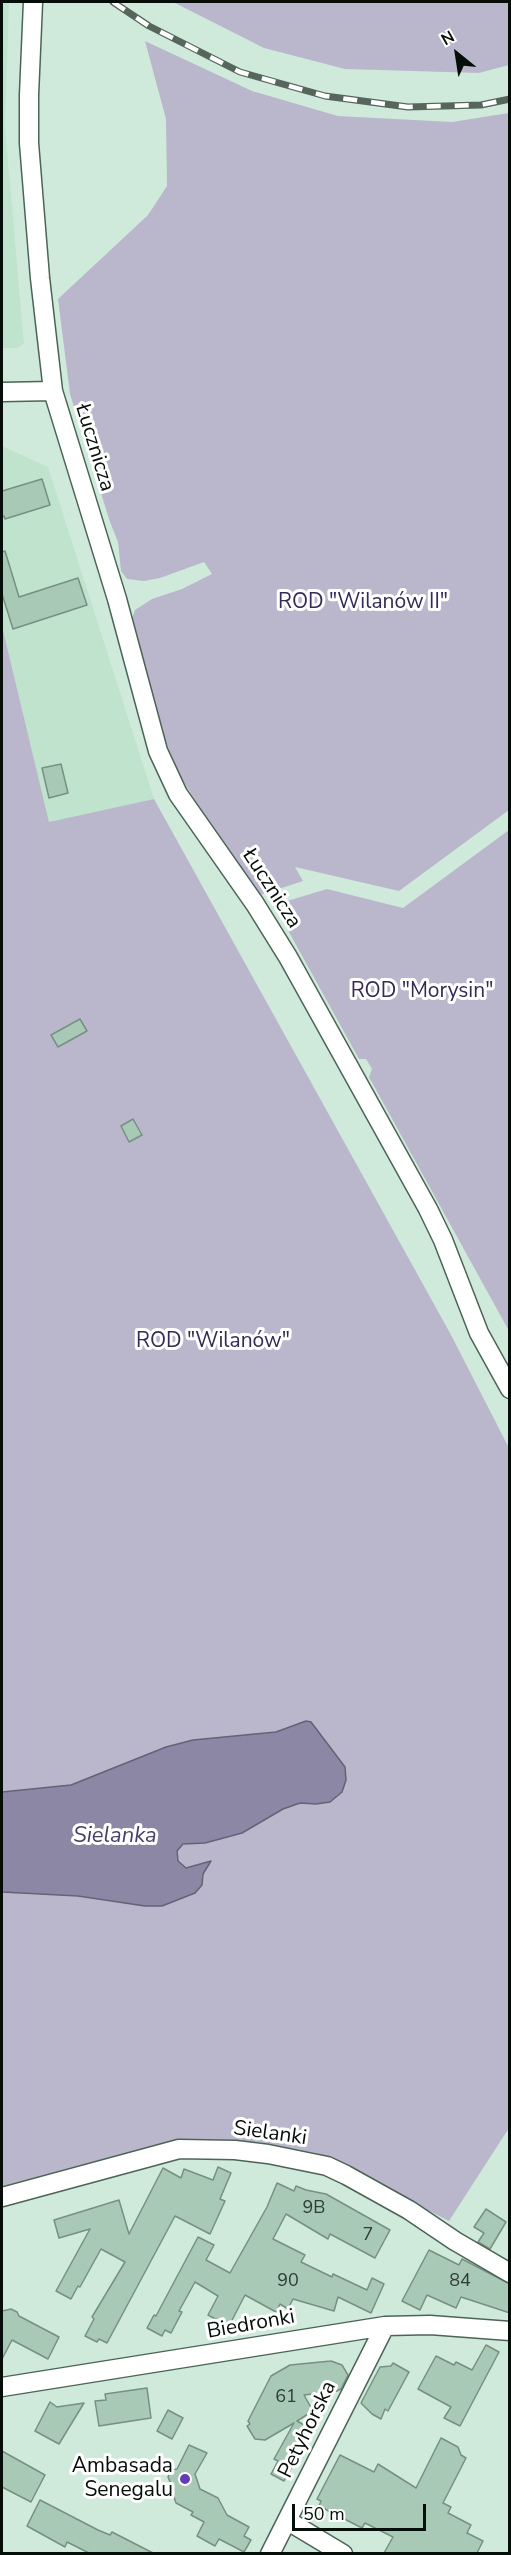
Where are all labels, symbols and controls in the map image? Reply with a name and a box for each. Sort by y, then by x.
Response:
north arrow [427,24,487,84]
text: N [437,26,459,51]
street label: Łucznicza [69,401,119,495]
park label: ROD "Wilanów II" [278,590,448,616]
street label: Łucznicza [236,845,306,933]
park label: ROD "Morysin" [351,979,493,1005]
park label: ROD "Wilanów" [136,1329,290,1355]
water label: Sielanka [73,1824,157,1850]
street label: Sielanki [232,2116,308,2152]
house number: 9B [303,2198,325,2220]
house number: 7 [363,2225,373,2247]
house number: 90 [277,2271,299,2293]
house number: 84 [449,2271,471,2293]
street label: Biedronki [205,2305,297,2345]
street label: Petyhorska [274,2377,342,2483]
house number: 61 [275,2387,297,2409]
place label: Ambasada Senegalu [72,2454,173,2504]
marker: Ambasada Senegalu [178,2472,192,2486]
scale bar [295,2492,428,2530]
text: 50 m [303,2502,345,2526]

